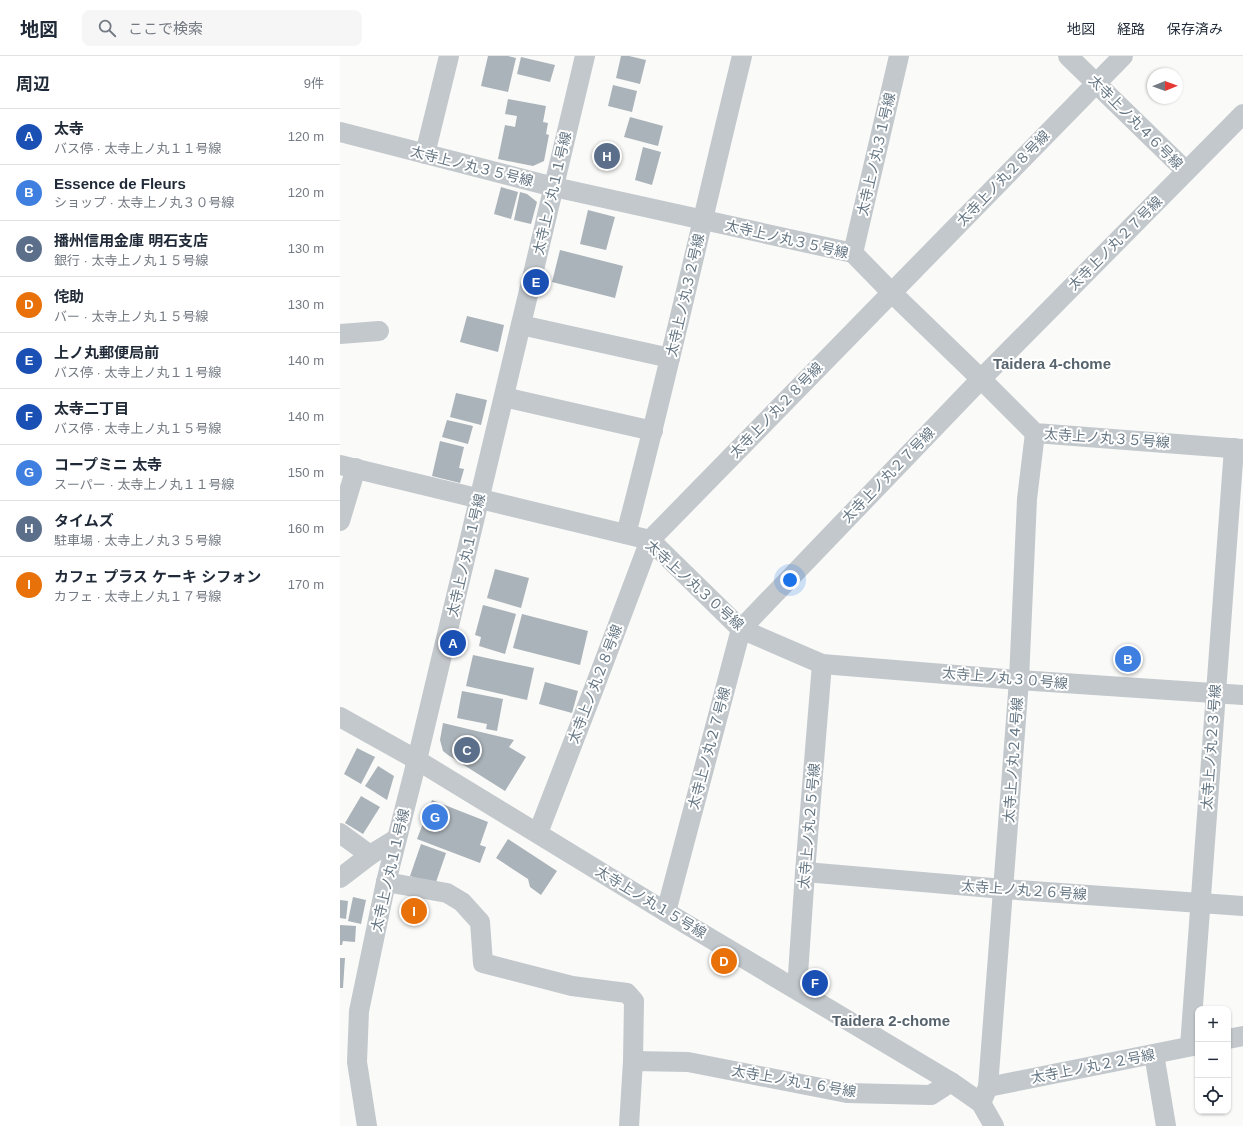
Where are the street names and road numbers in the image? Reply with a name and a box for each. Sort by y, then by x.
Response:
street label: 太寺上ノ丸４６号線 [1086,72,1186,172]
street label: 太寺上ノ丸３１号線 [854,91,898,217]
street label: 太寺上ノ丸２８号線 [953,127,1053,229]
street label: 太寺上ノ丸１１号線 [530,130,574,256]
street label: 太寺上ノ丸３５号線 [409,143,535,189]
street label: 太寺上ノ丸２７号線 [1065,193,1165,293]
street label: 太寺上ノ丸３５号線 [724,217,850,261]
street label: 太寺上ノ丸３２号線 [663,232,707,358]
street label: 太寺上ノ丸２８号線 [726,359,826,461]
street label: 太寺上ノ丸２７号線 [838,424,938,526]
street label: 太寺上ノ丸３５号線 [1044,426,1170,450]
street label: 太寺上ノ丸１１号線 [444,492,488,618]
street label: 太寺上ノ丸３０号線 [643,537,747,633]
street label: 太寺上ノ丸２８号線 [565,622,625,746]
street label: 太寺上ノ丸３０号線 [942,665,1068,691]
street label: 太寺上ノ丸２３号線 [1199,684,1223,810]
street label: 太寺上ノ丸２７号線 [685,685,733,811]
street label: 太寺上ノ丸２４号線 [1001,697,1025,823]
street label: 太寺上ノ丸２５号線 [796,763,822,889]
street label: 太寺上ノ丸１１号線 [368,807,412,933]
street label: 太寺上ノ丸１５号線 [593,863,709,941]
street label: 太寺上ノ丸２６号線 [961,878,1087,902]
street label: 太寺上ノ丸２２号線 [1030,1046,1156,1086]
street label: 太寺上ノ丸１６号線 [731,1062,857,1100]

